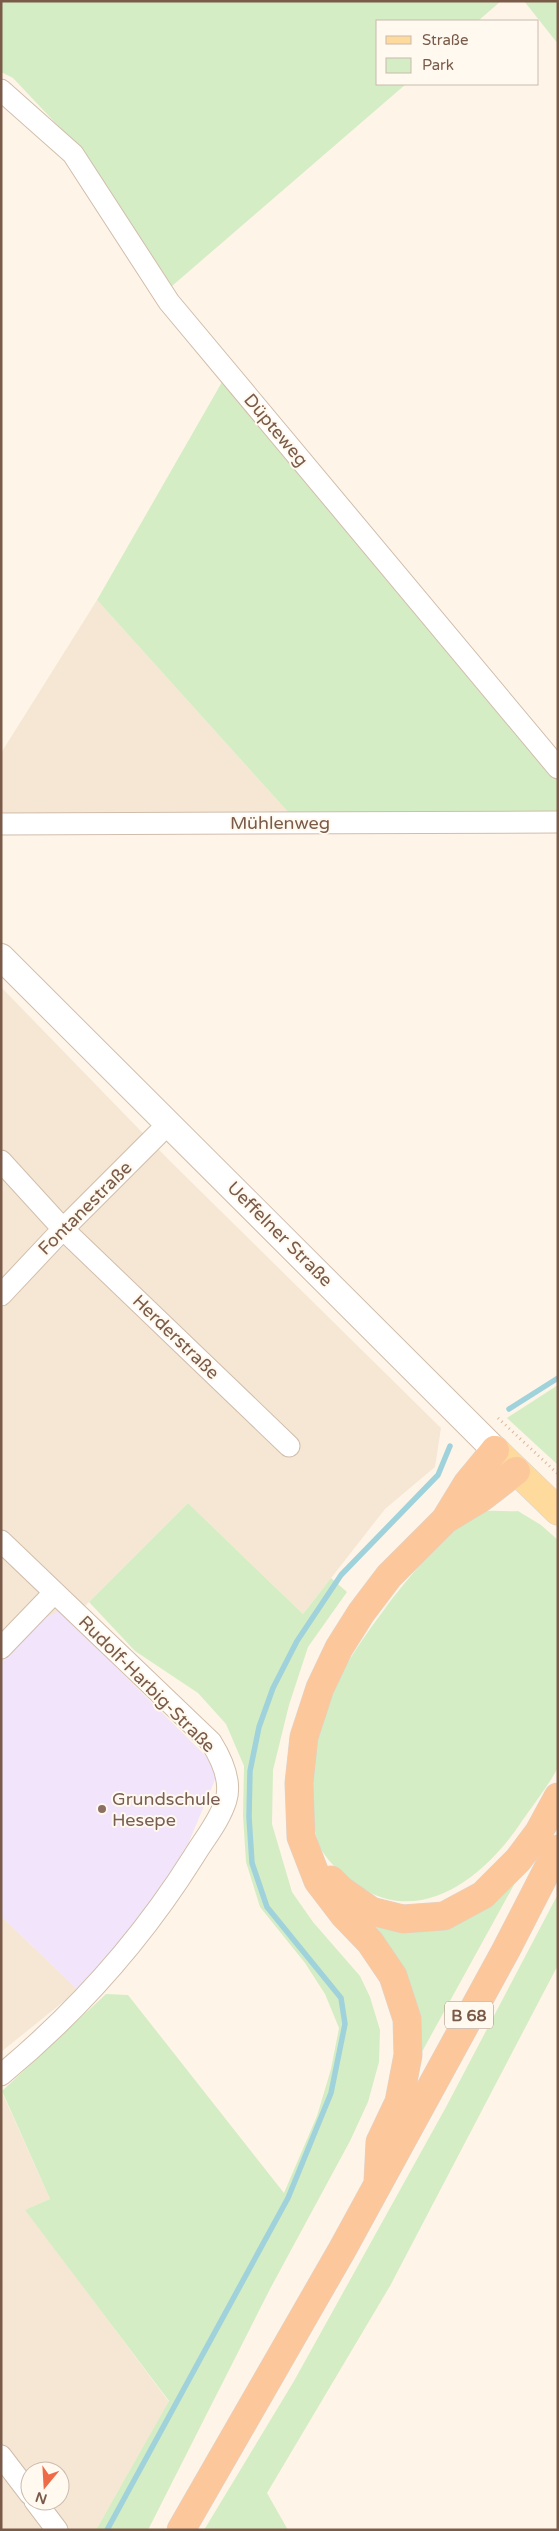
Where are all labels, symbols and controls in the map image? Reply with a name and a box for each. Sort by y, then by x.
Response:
legend [376,20,539,85]
text: Straße [422,31,468,49]
text: Park [422,56,454,74]
street label: Düpteweg [239,389,313,471]
street label: Mühlenweg [230,812,330,834]
street label: Fontanestraße [34,1157,136,1259]
street label: Ueffelner Straße [223,1177,337,1291]
street label: Herderstraße [128,1290,224,1384]
street label: Rudolf-Harbig-Straße [74,1611,220,1757]
place label: Grundschule Hesepe [112,1788,221,1831]
marker: Grundschule Hesepe [96,1803,108,1815]
road number: B 68 [445,2002,493,2028]
north arrow [20,2461,70,2511]
text: N [33,2488,49,2508]

